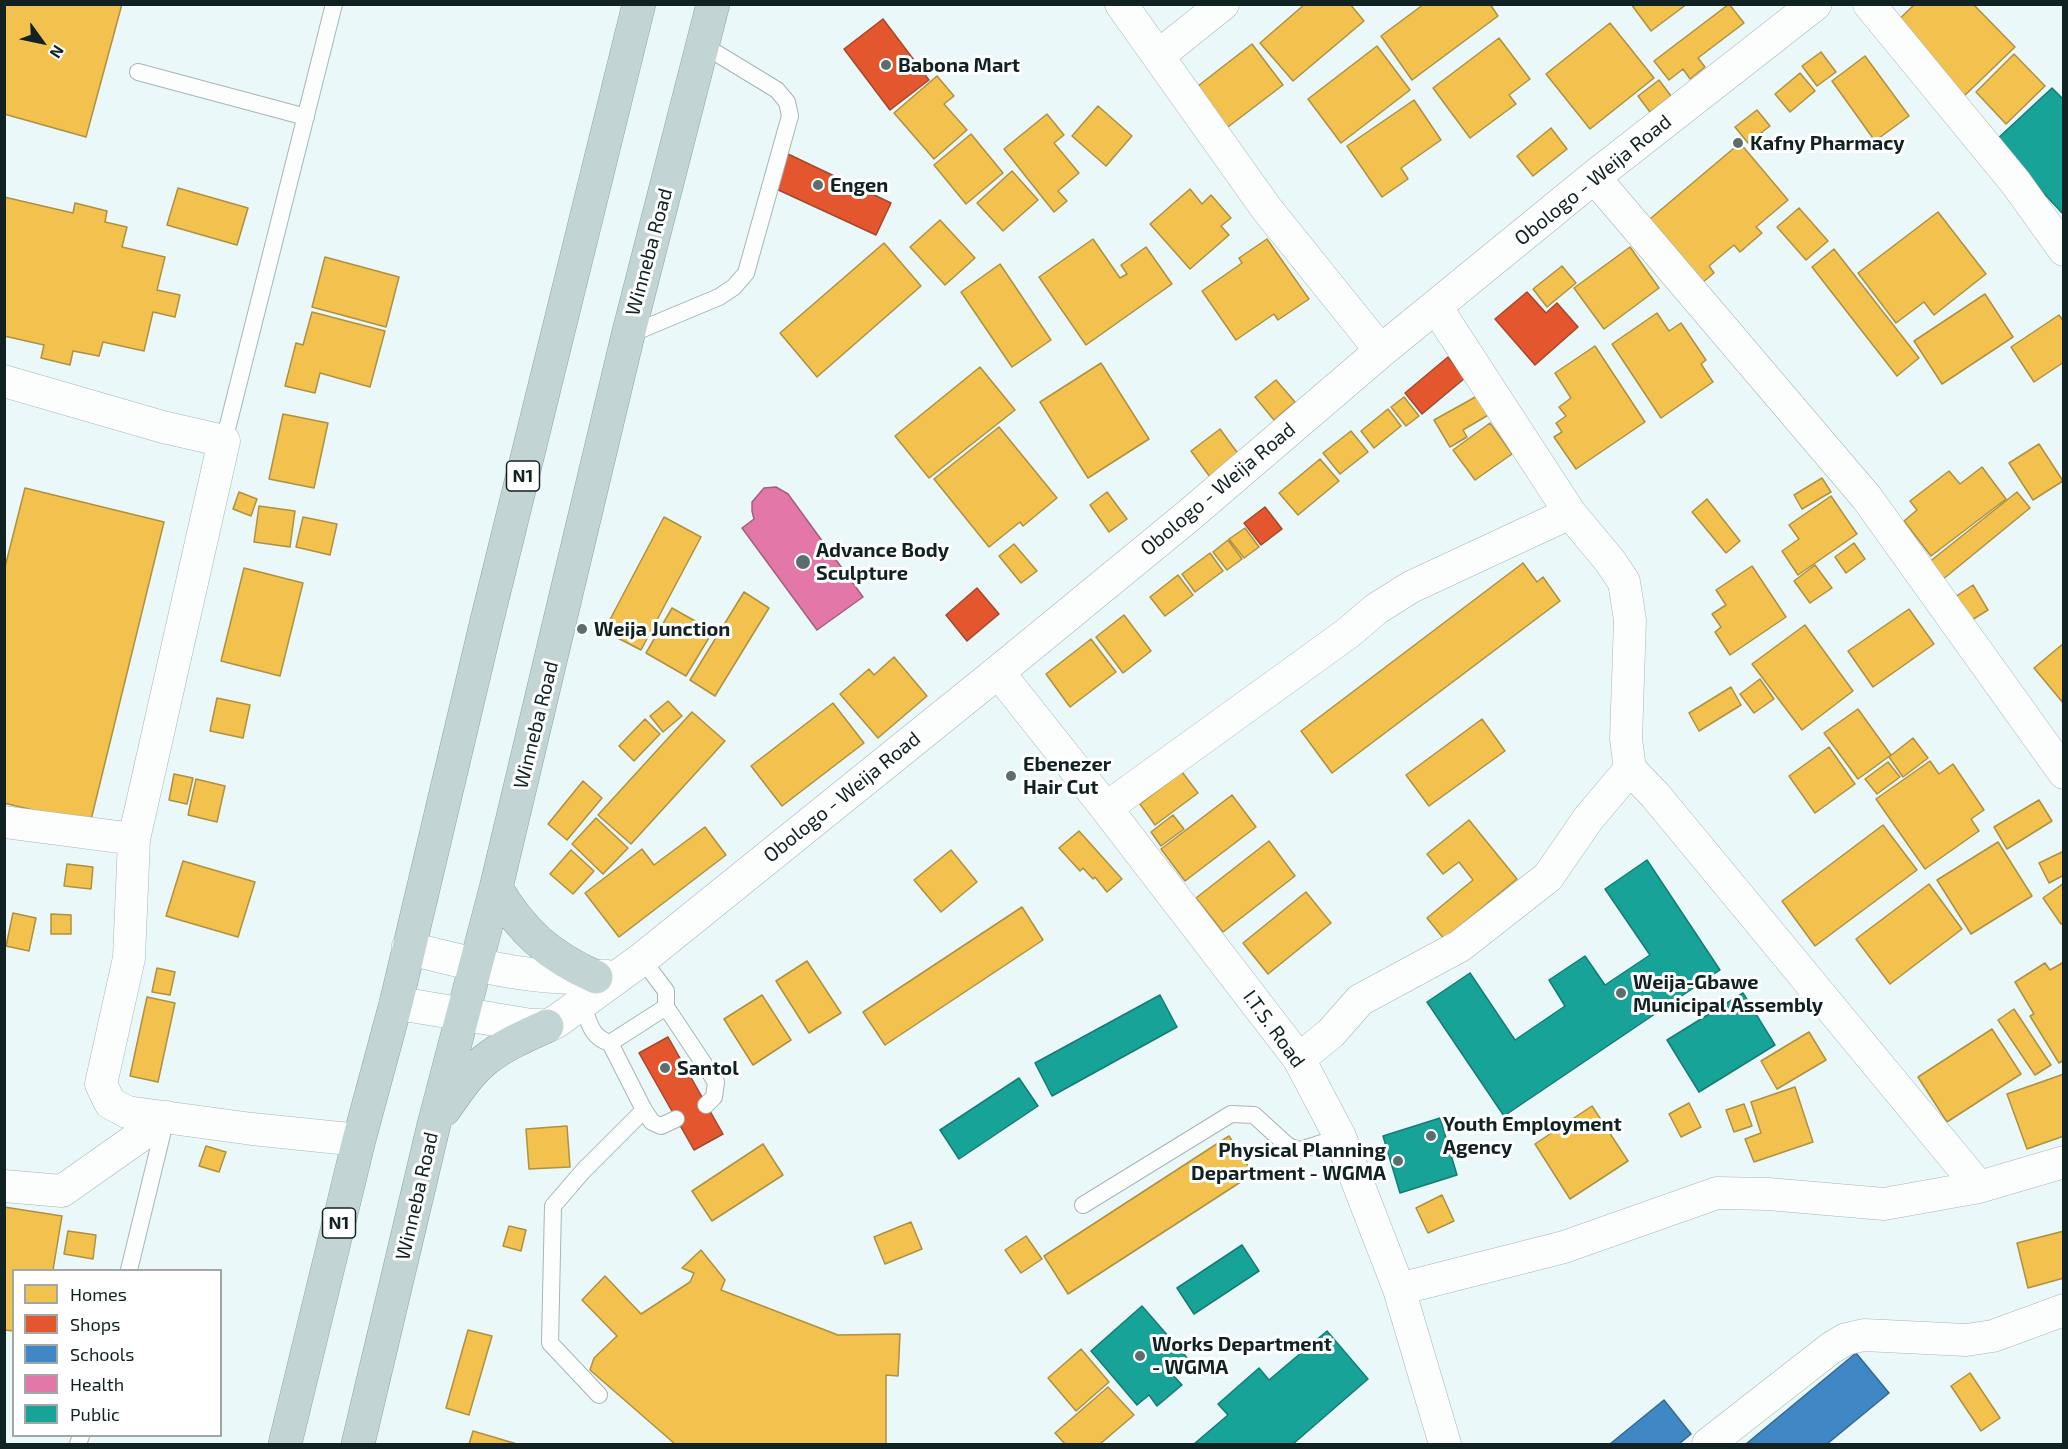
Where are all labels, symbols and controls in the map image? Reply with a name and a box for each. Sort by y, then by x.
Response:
north arrow [12,12,72,72]
text: N [46,42,69,62]
place label: Babona Mart [898,53,1020,77]
marker: Babona Mart [879,58,893,72]
street label: Obologo - Weija Road [1510,109,1676,251]
place label: Kafny Pharmacy [1750,131,1905,155]
marker: Kafny Pharmacy [1731,136,1745,150]
place label: Engen [830,173,888,197]
marker: Engen [811,178,825,192]
street label: Winneba Road [620,186,678,318]
street label: Obologo - Weija Road [1136,417,1300,561]
road number: N1 [506,461,540,491]
place label: Advance Body Sculpture [816,538,949,585]
marker: Advance Body Sculpture [794,553,812,571]
place label: Weija Junction [594,617,730,641]
marker: Weija Junction [575,622,589,636]
street label: Winneba Road [509,659,563,791]
street label: Obologo - Weija Road [759,726,925,868]
place label: Ebenezer Hair Cut [1023,752,1111,799]
marker: Ebenezer Hair Cut [1004,769,1018,783]
place label: Weija-Gbawe Municipal Assembly [1633,970,1823,1017]
street label: I.T.S. Road [1238,986,1310,1072]
marker: Weija-Gbawe Municipal Assembly [1614,986,1628,1000]
place label: Santol [677,1056,739,1080]
marker: Santol [658,1061,672,1075]
place label: Youth Employment Agency [1443,1112,1622,1159]
marker: Youth Employment Agency [1424,1129,1438,1143]
street label: Winneba Road [391,1130,443,1262]
place label: Physical Planning Department - WGMA [1191,1138,1386,1185]
marker: Physical Planning Department - WGMA [1391,1154,1405,1168]
road number: N1 [322,1208,356,1238]
legend [12,1269,222,1437]
text: Homes [70,1283,127,1305]
text: Shops [70,1313,120,1335]
place label: Works Department - WGMA [1152,1332,1332,1379]
text: Schools [70,1343,134,1365]
marker: Works Department - WGMA [1133,1349,1147,1363]
text: Health [70,1373,124,1395]
text: Public [70,1403,120,1425]

